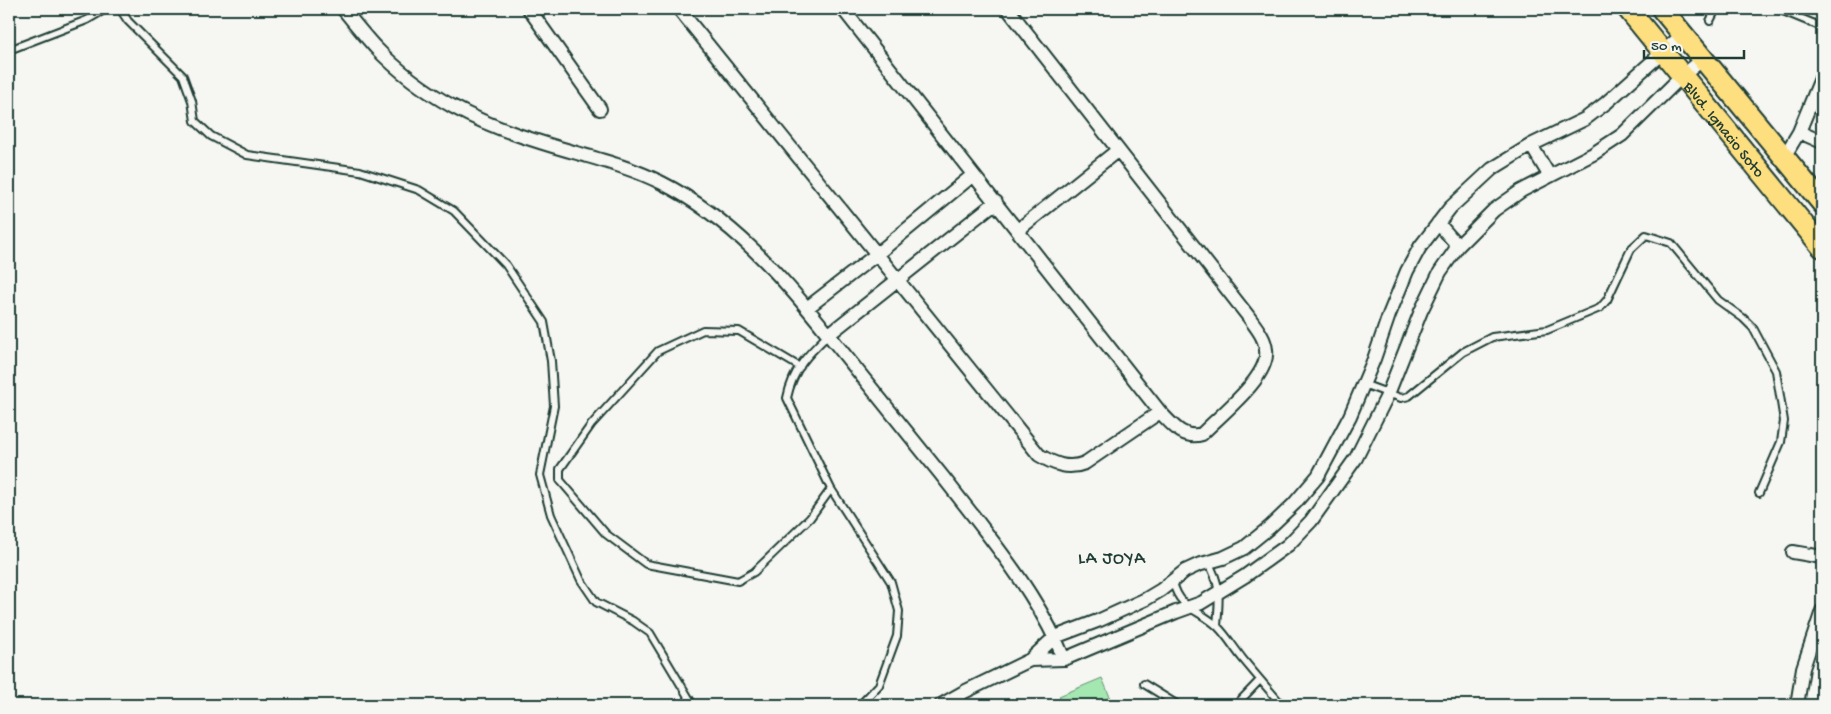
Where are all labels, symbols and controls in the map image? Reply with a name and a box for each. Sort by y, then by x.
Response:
scale bar [1644,28,1744,60]
text: 50 m [1651,38,1682,56]
street label: Blvd. Ignacio Soto [1677,78,1767,182]
district label: LA JOYA [1078,549,1146,570]

